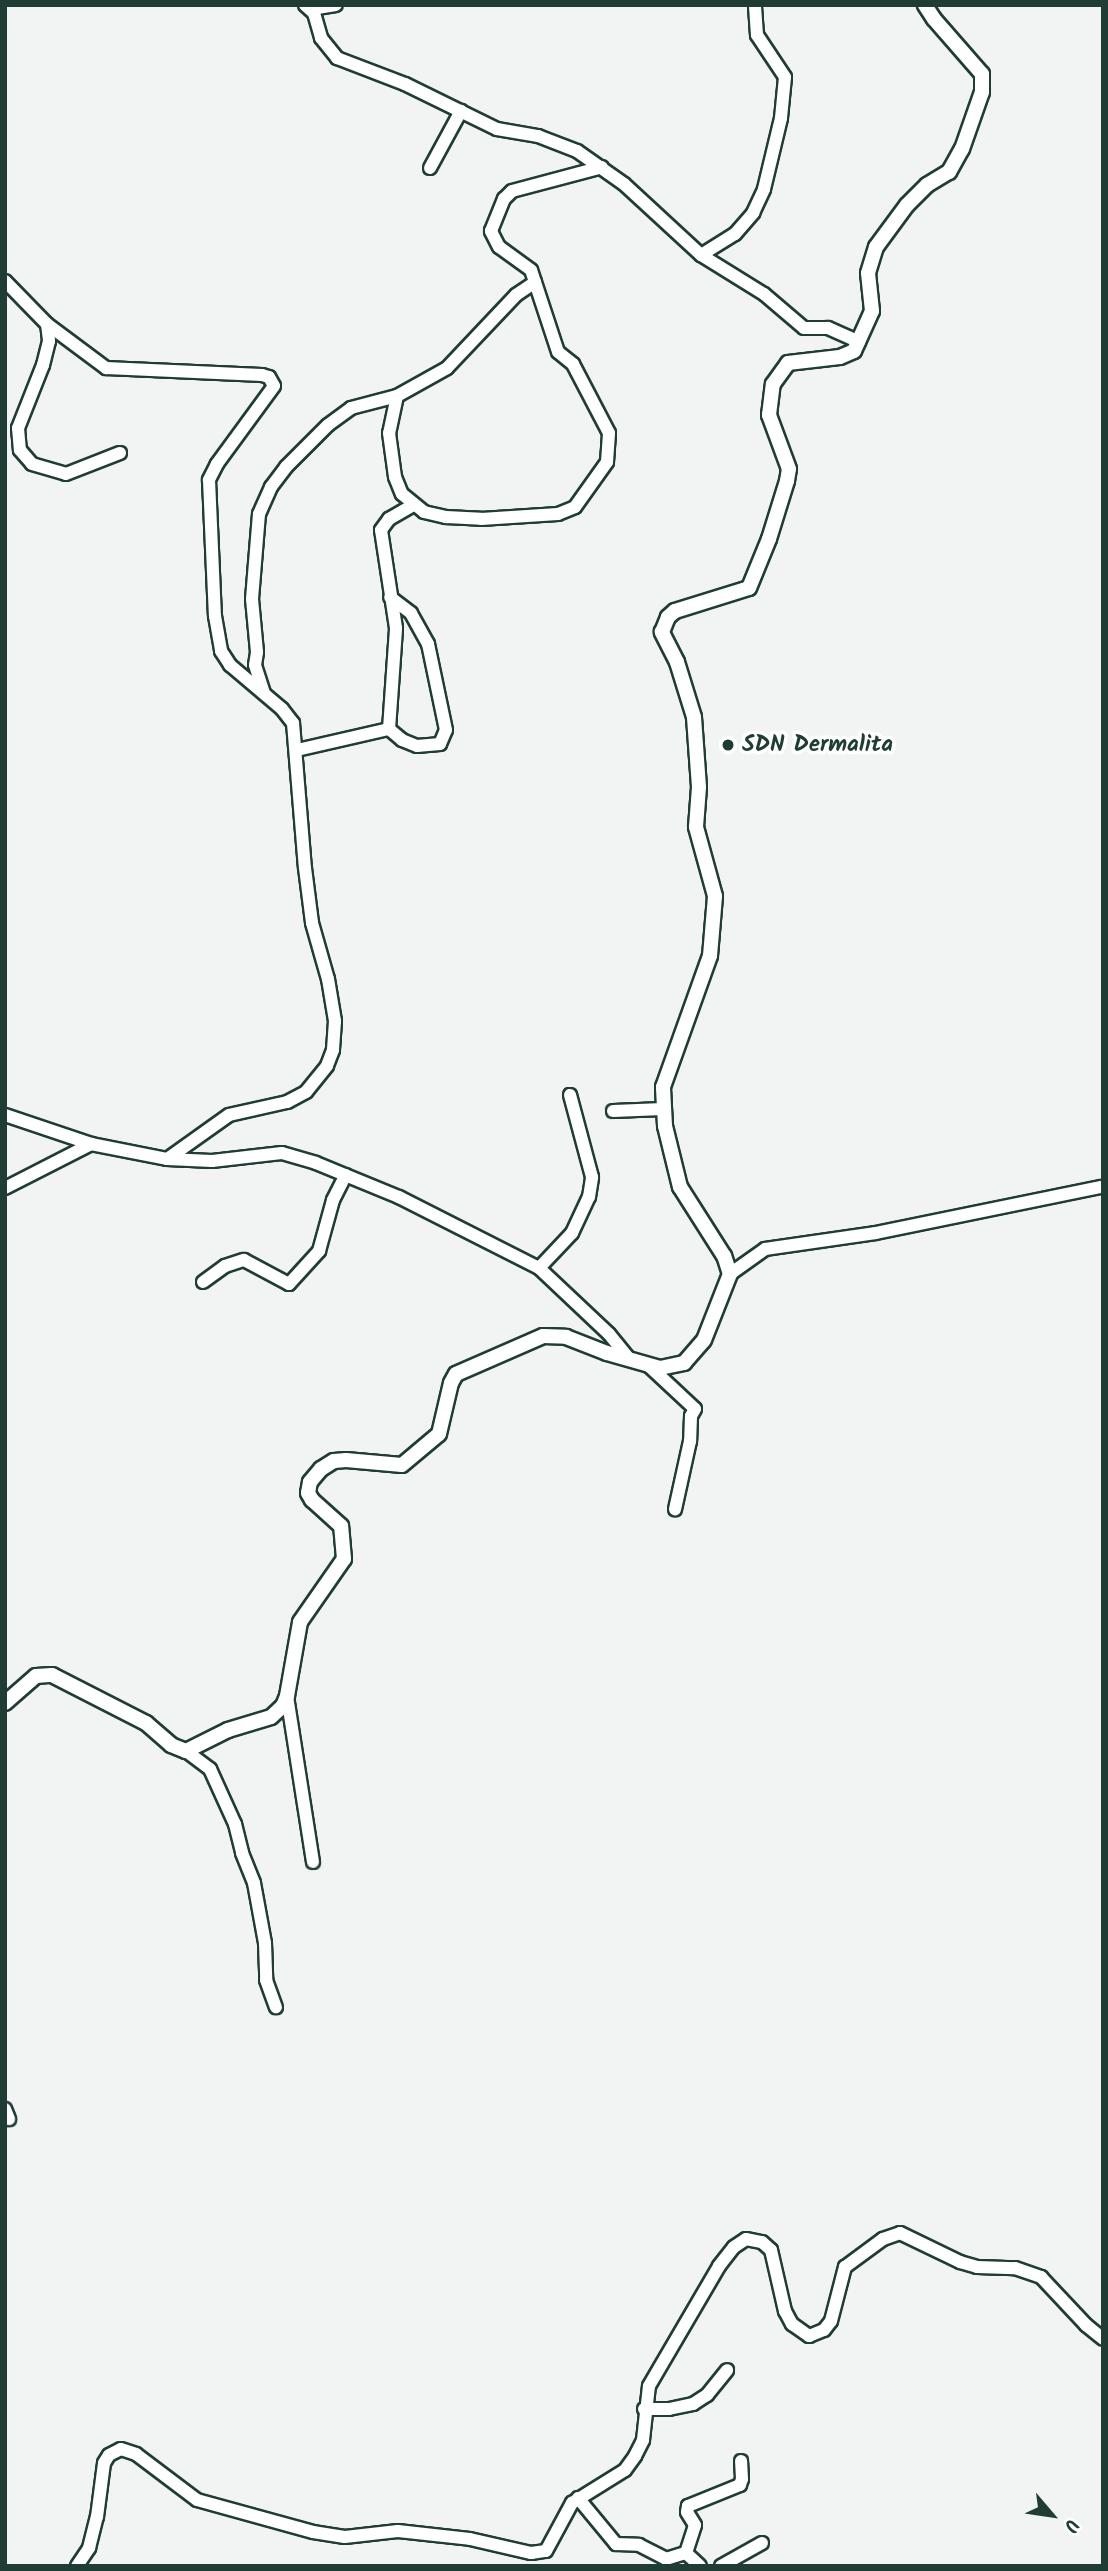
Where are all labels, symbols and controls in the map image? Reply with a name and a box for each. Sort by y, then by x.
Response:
place label: SDN Dermalita [742,731,893,759]
marker: SDN Dermalita [720,737,736,753]
north arrow [1017,2480,1087,2550]
text: U [1055,2513,1086,2537]

